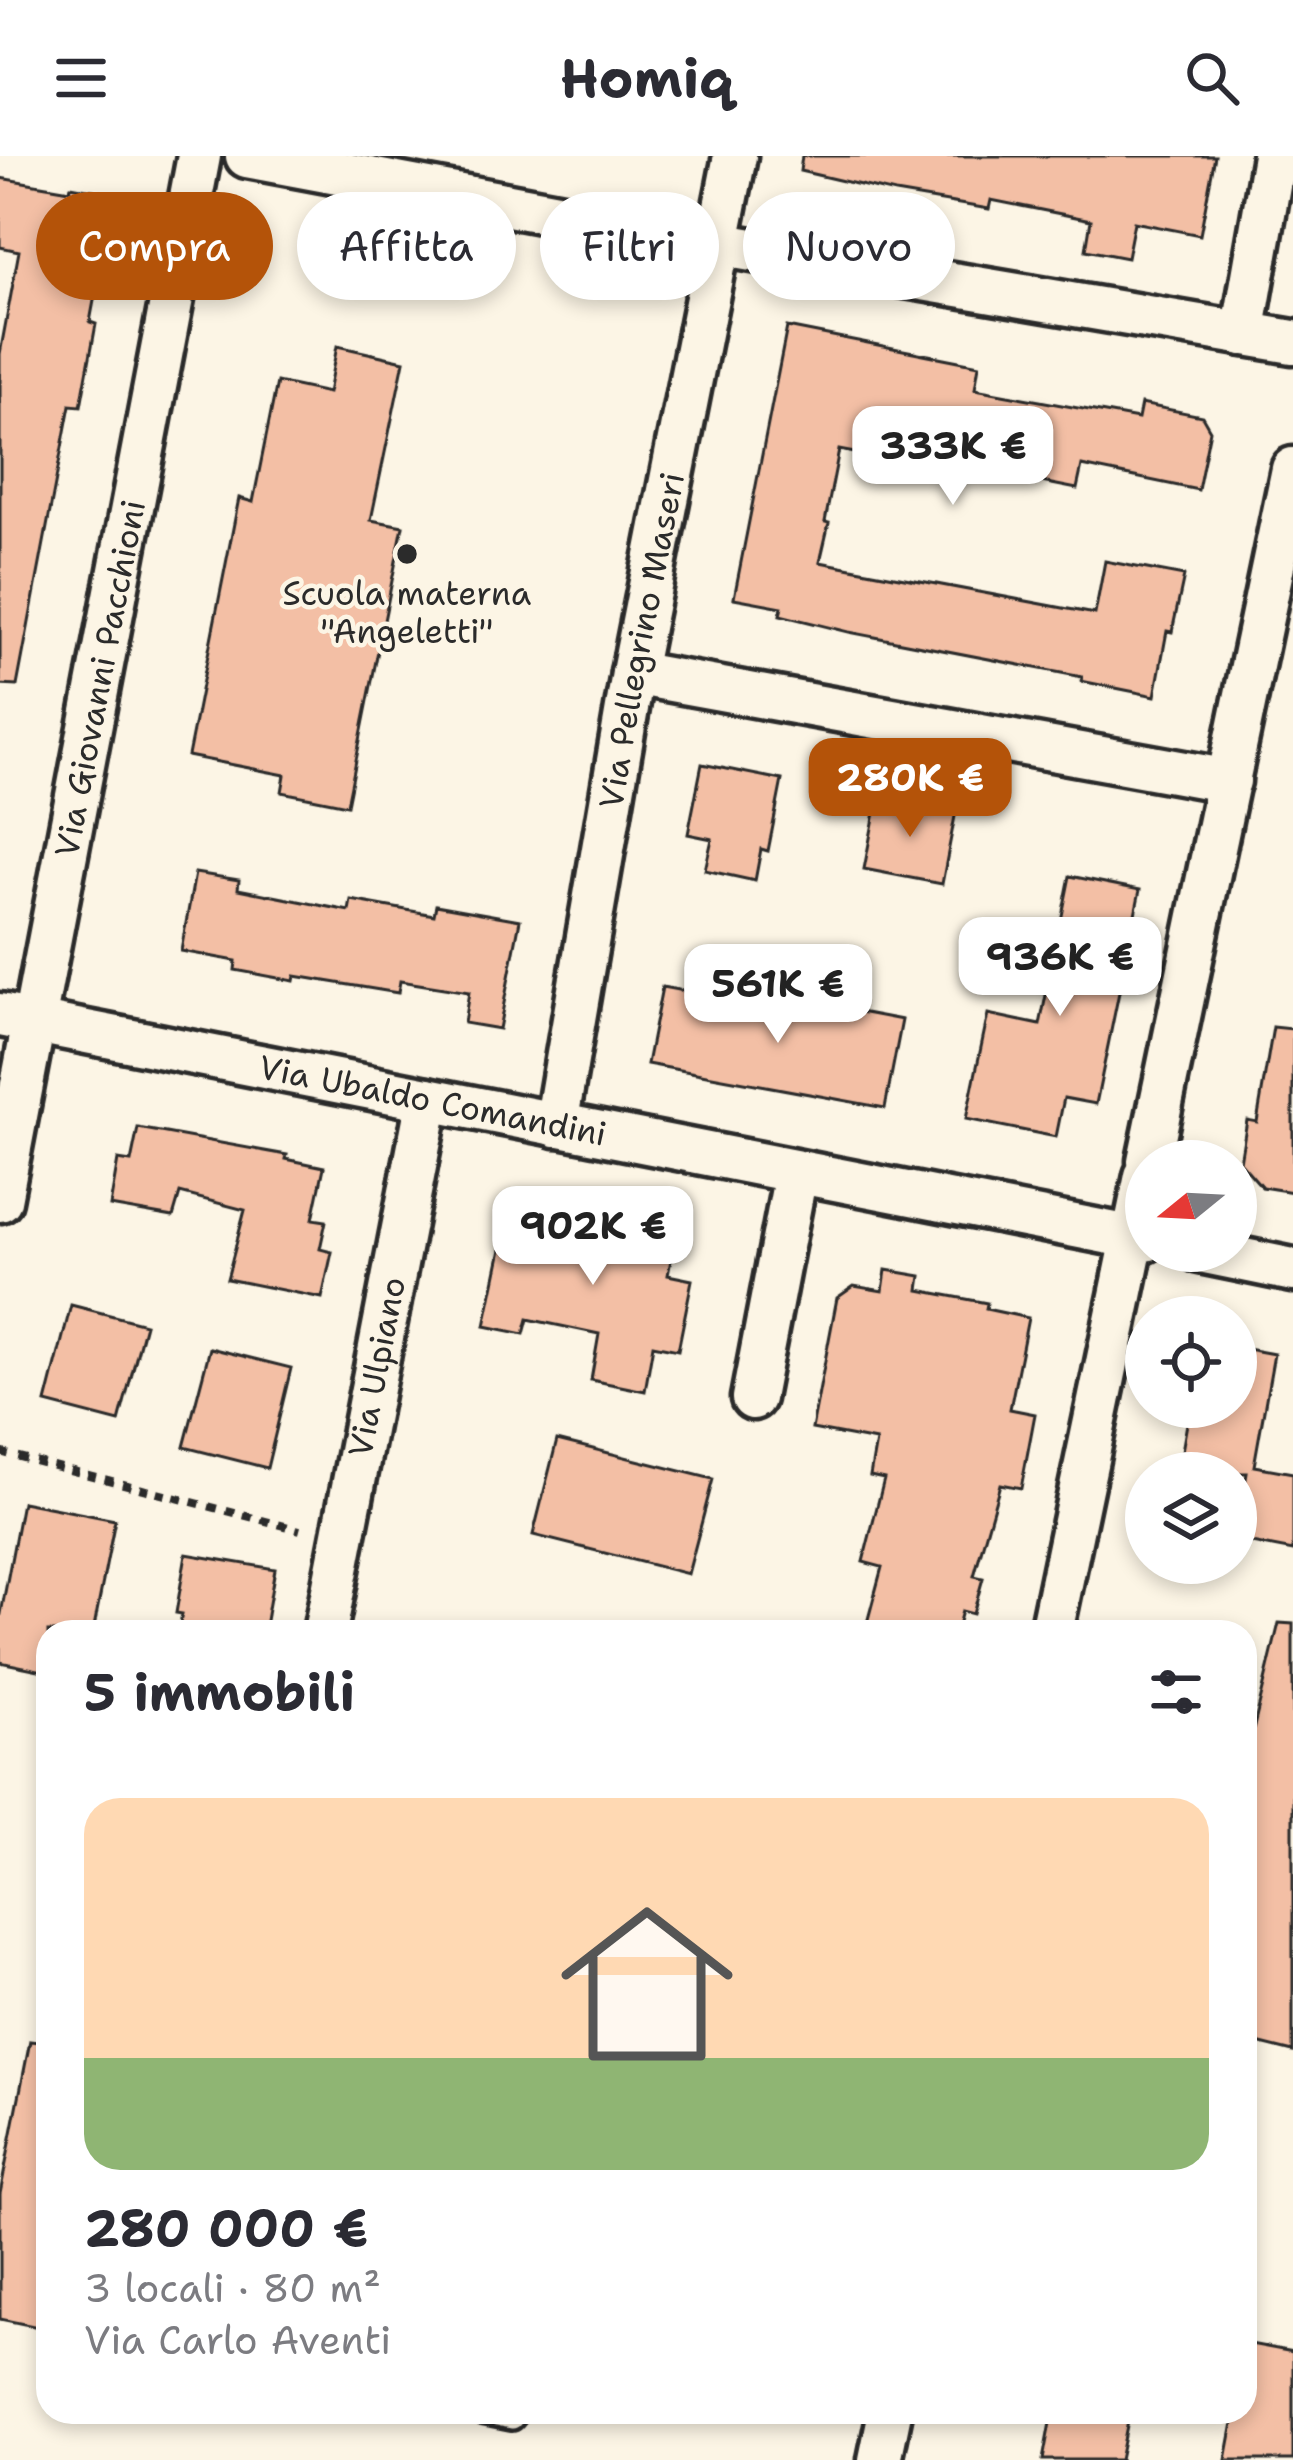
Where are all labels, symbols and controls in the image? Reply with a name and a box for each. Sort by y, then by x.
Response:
text: Homiq [560,42,733,114]
icon: menu [48,45,114,111]
icon: search [1179,45,1245,111]
chip: Compra [36,192,273,300]
chip: Affitta [297,192,516,300]
chip: Filtri [540,192,719,300]
chip: Nuovo [743,192,955,300]
pin: 333K € [855,406,1051,508]
text: 333K € [879,419,1027,471]
street label: Via Pellegrino Maseri [588,468,695,812]
street label: Via Giovanni Pacchioni [43,496,155,861]
marker: Scuola materna "Angeletti" [394,541,420,567]
place label: Scuola materna "Angeletti" [283,571,531,654]
pin: 280K € [812,738,1008,840]
text: 280K € [836,751,984,803]
pin: 936K € [962,917,1158,1019]
text: 936K € [986,930,1134,982]
pin: 561K € [680,944,876,1046]
text: 561K € [711,957,845,1009]
street label: Via Ubaldo Comandini [255,1044,610,1156]
north arrow [1125,1140,1257,1272]
map controls [1125,1140,1257,1584]
pin: 902K € [495,1186,691,1288]
text: 902K € [519,1199,667,1251]
street label: Via Ulpiano [337,1273,416,1461]
button: locate [1125,1296,1257,1428]
button: layers [1125,1452,1257,1584]
text: 5 immobili [84,1658,355,1726]
icon: filters [1143,1659,1209,1725]
icon: home [539,1876,755,2092]
text: 280 000 € [84,2194,368,2262]
text: 3 locali · 80 m² [84,2262,381,2314]
text: Via Carlo Aventi [84,2314,391,2366]

